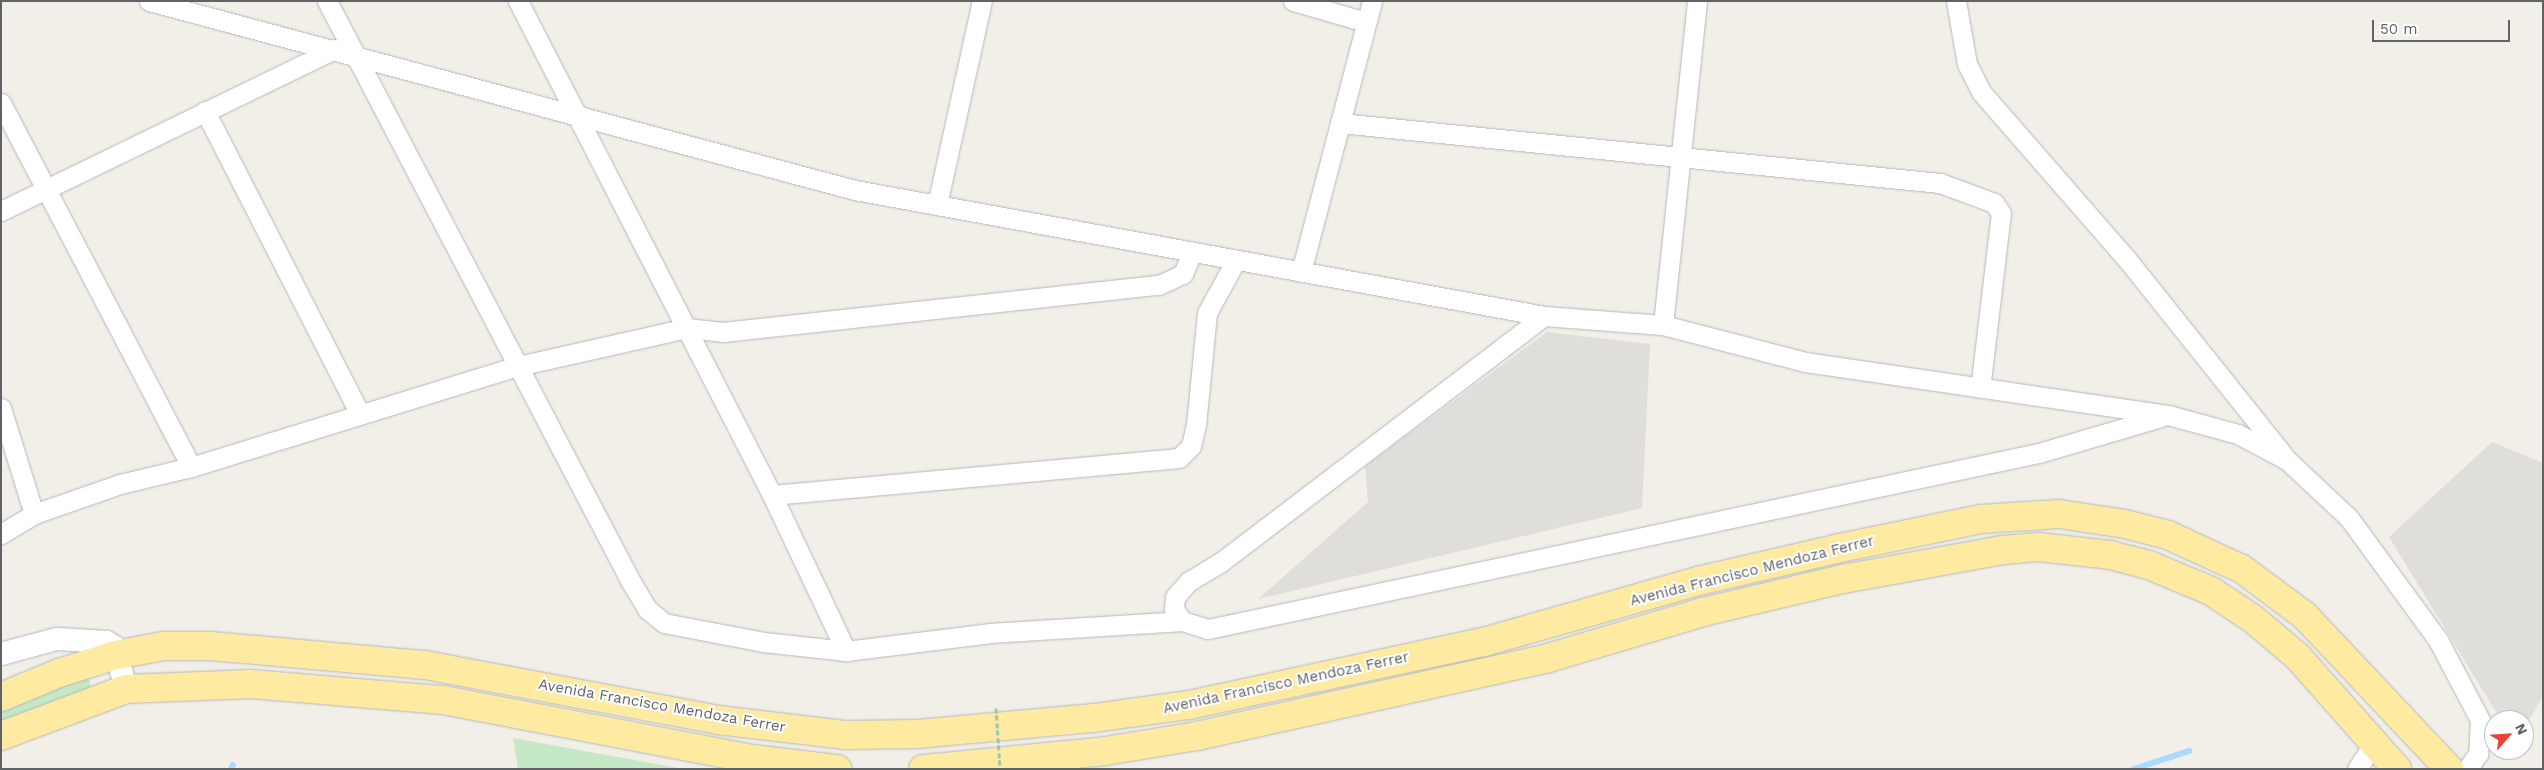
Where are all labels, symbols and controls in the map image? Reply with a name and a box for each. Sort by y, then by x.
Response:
scale bar [2374,10,2512,42]
text: 50 m [2380,20,2417,38]
street label: Avenida Francisco Mendoza Ferrer [1628,532,1876,610]
street label: Avenida Francisco Mendoza Ferrer [1161,648,1411,718]
street label: Avenida Francisco Mendoza Ferrer [537,675,787,737]
north arrow [2484,710,2534,760]
text: N [2512,721,2531,737]

